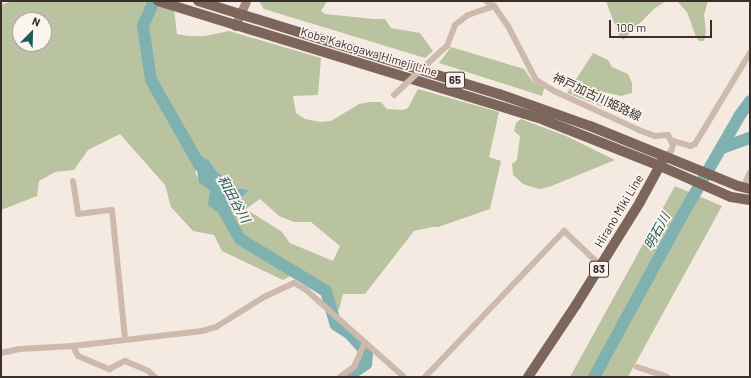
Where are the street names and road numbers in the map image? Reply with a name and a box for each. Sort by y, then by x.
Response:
street label: Kobe Kakogawa Himeji Line [299,24,439,80]
street label: 神戸加古川姫路線 [550,70,644,124]
road number: 65 [445,71,465,89]
street label: Hirano Miki Line [592,172,646,250]
road number: 83 [589,260,609,278]

